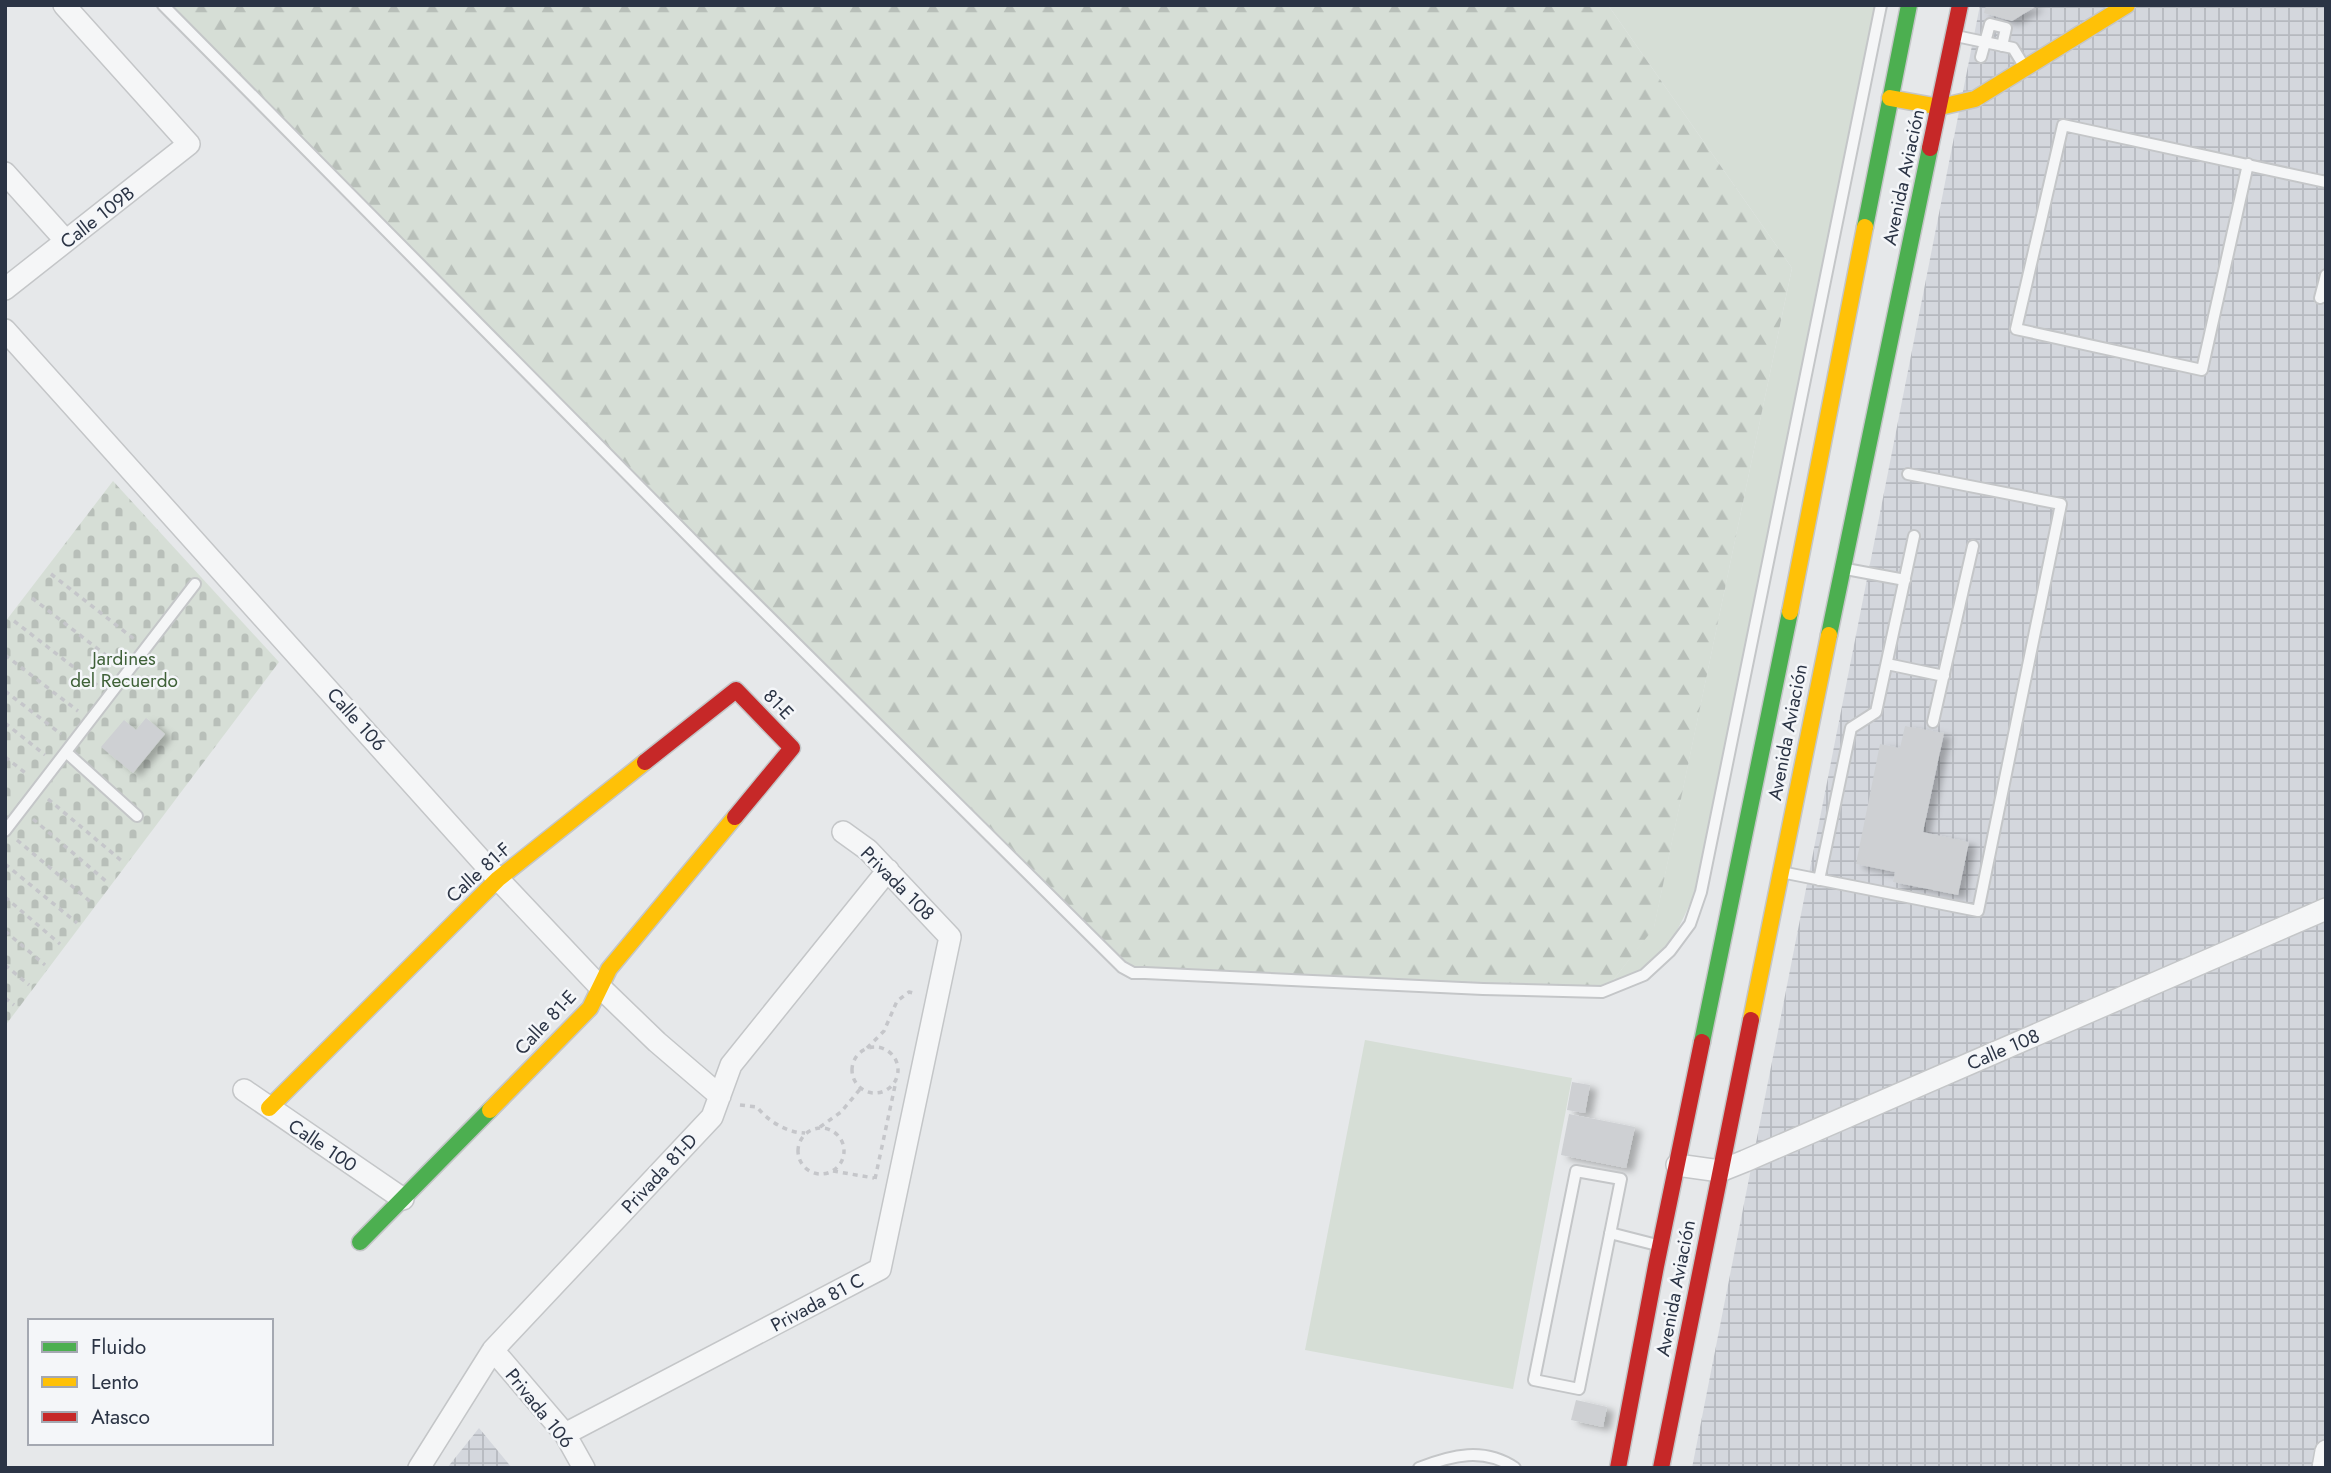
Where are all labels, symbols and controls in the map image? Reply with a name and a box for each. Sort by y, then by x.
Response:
street label: Avenida Aviación [1876,107,1931,248]
street label: Calle 109B [54,180,140,255]
park label: Jardines del Recuerdo [70,645,178,694]
street label: Avenida Aviación [1761,662,1814,803]
street label: Calle 106 [321,682,393,757]
street label: 81-E [757,683,800,726]
street label: Calle 81-F [440,836,517,909]
street label: Privada 108 [855,840,941,926]
street label: Calle 81-E [508,984,582,1061]
street label: Calle 108 [1963,1022,2044,1077]
street label: Calle 100 [283,1112,362,1178]
street label: Privada 81-D [615,1127,704,1219]
street label: Avenida Aviación [1649,1218,1702,1359]
street label: Privada 81 C [766,1267,869,1338]
legend [28,1319,273,1445]
text: Fluido [91,1332,146,1362]
street label: Privada 106 [499,1363,580,1454]
text: Lento [91,1367,139,1397]
text: Atasco [91,1402,150,1432]

